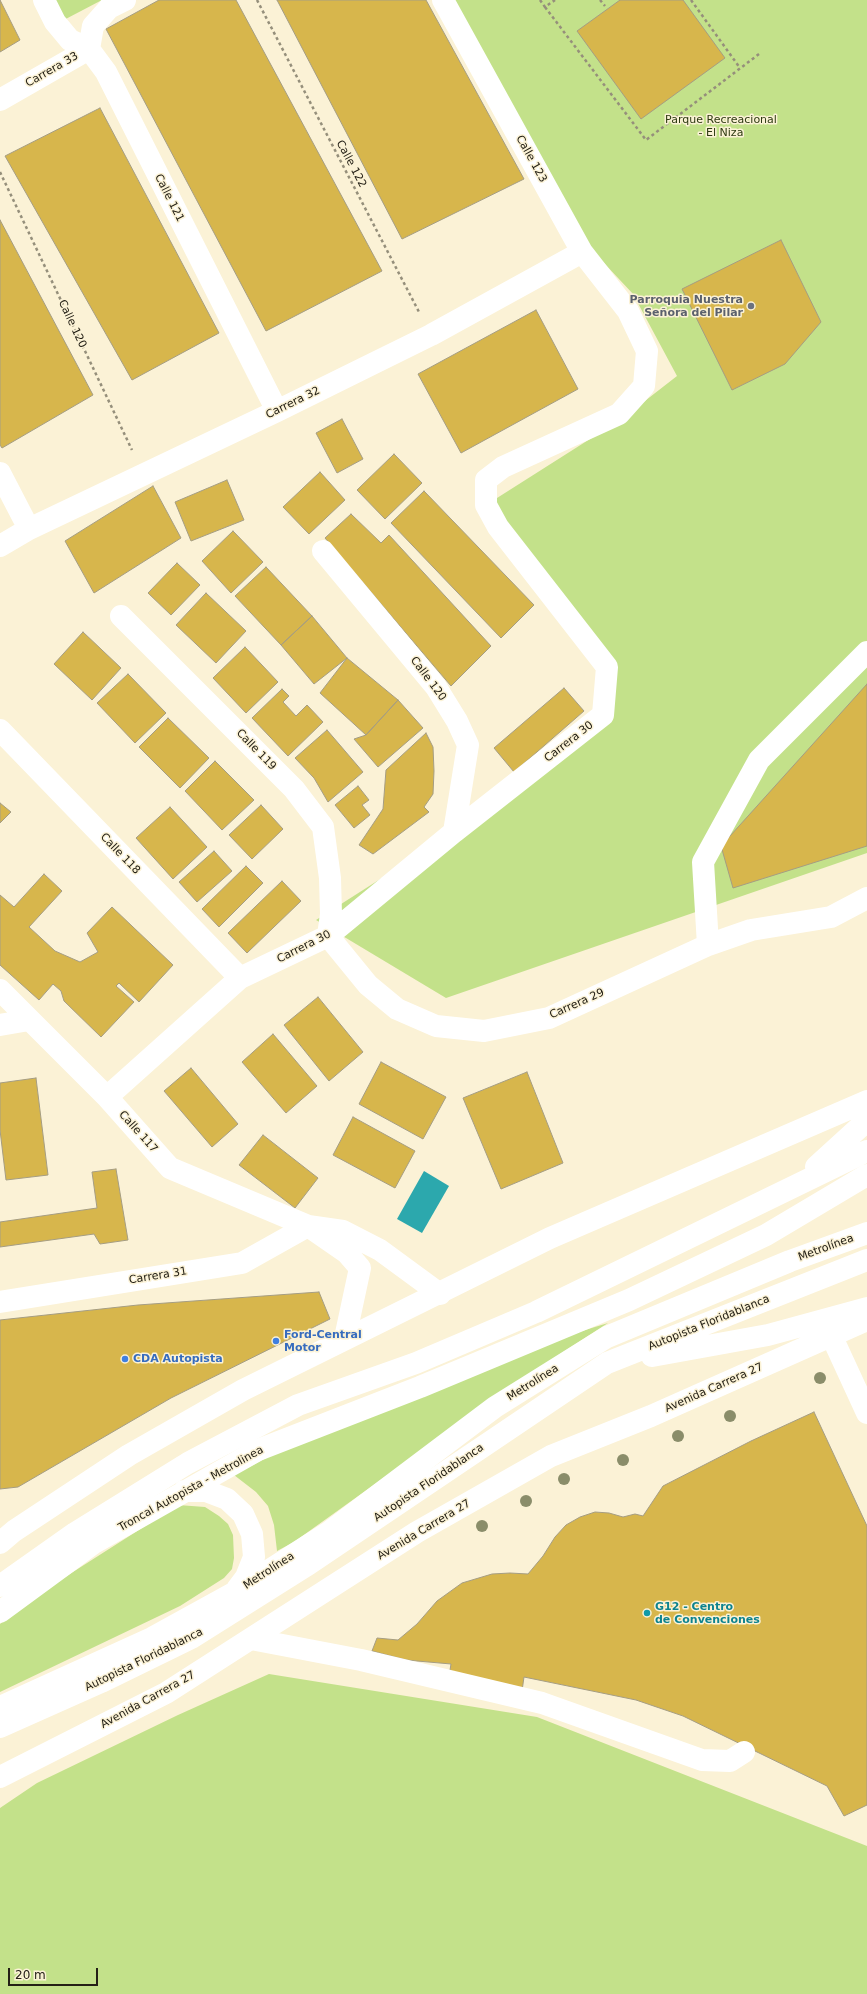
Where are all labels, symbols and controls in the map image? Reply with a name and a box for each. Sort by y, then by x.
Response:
street label: Carrera 33 [23,50,81,90]
park label: Parque Recreacional - El Niza [665,113,777,139]
street label: Calle 123 [513,133,549,185]
street label: Calle 122 [333,138,369,190]
street label: Calle 121 [151,172,187,224]
place label: Parroquia Nuestra Señora del Pilar [630,293,743,319]
street label: Calle 120 [55,298,89,350]
marker: Parroquia Nuestra Señora del Pilar [746,301,756,311]
street label: Carrera 32 [264,384,322,422]
street label: Calle 120 [407,654,449,704]
street label: Carrera 30 [542,719,596,765]
street label: Calle 119 [233,727,279,773]
street label: Calle 118 [97,831,143,877]
street label: Carrera 30 [275,928,333,966]
street label: Carrera 29 [548,986,606,1022]
street label: Calle 117 [116,1108,160,1156]
street label: Metrolínea [796,1232,856,1264]
street label: Carrera 31 [128,1265,188,1287]
street label: Autopista Floridablanca [646,1293,772,1353]
place label: Ford-Central Motor [284,1328,362,1354]
marker: Ford-Central Motor [271,1336,281,1346]
place label: CDA Autopista [133,1352,223,1366]
marker: CDA Autopista [120,1354,130,1364]
street label: Avenida Carrera 27 [663,1360,765,1416]
street label: Metrolínea [505,1362,561,1404]
street label: Autopista Floridablanca [371,1441,487,1525]
street label: Troncal Autopista - Metrolinea [116,1443,266,1535]
street label: Avenida Carrera 27 [375,1497,473,1563]
street label: Metrolínea [241,1550,297,1592]
place label: G12 - Centro de Convenciones [655,1600,760,1626]
marker: G12 - Centro de Convenciones [642,1608,652,1618]
street label: Autopista Floridablanca [83,1626,205,1694]
street label: Avenida Carrera 27 [98,1669,198,1731]
scale bar [10,1960,100,1986]
text: 20 m [15,1968,46,1982]

